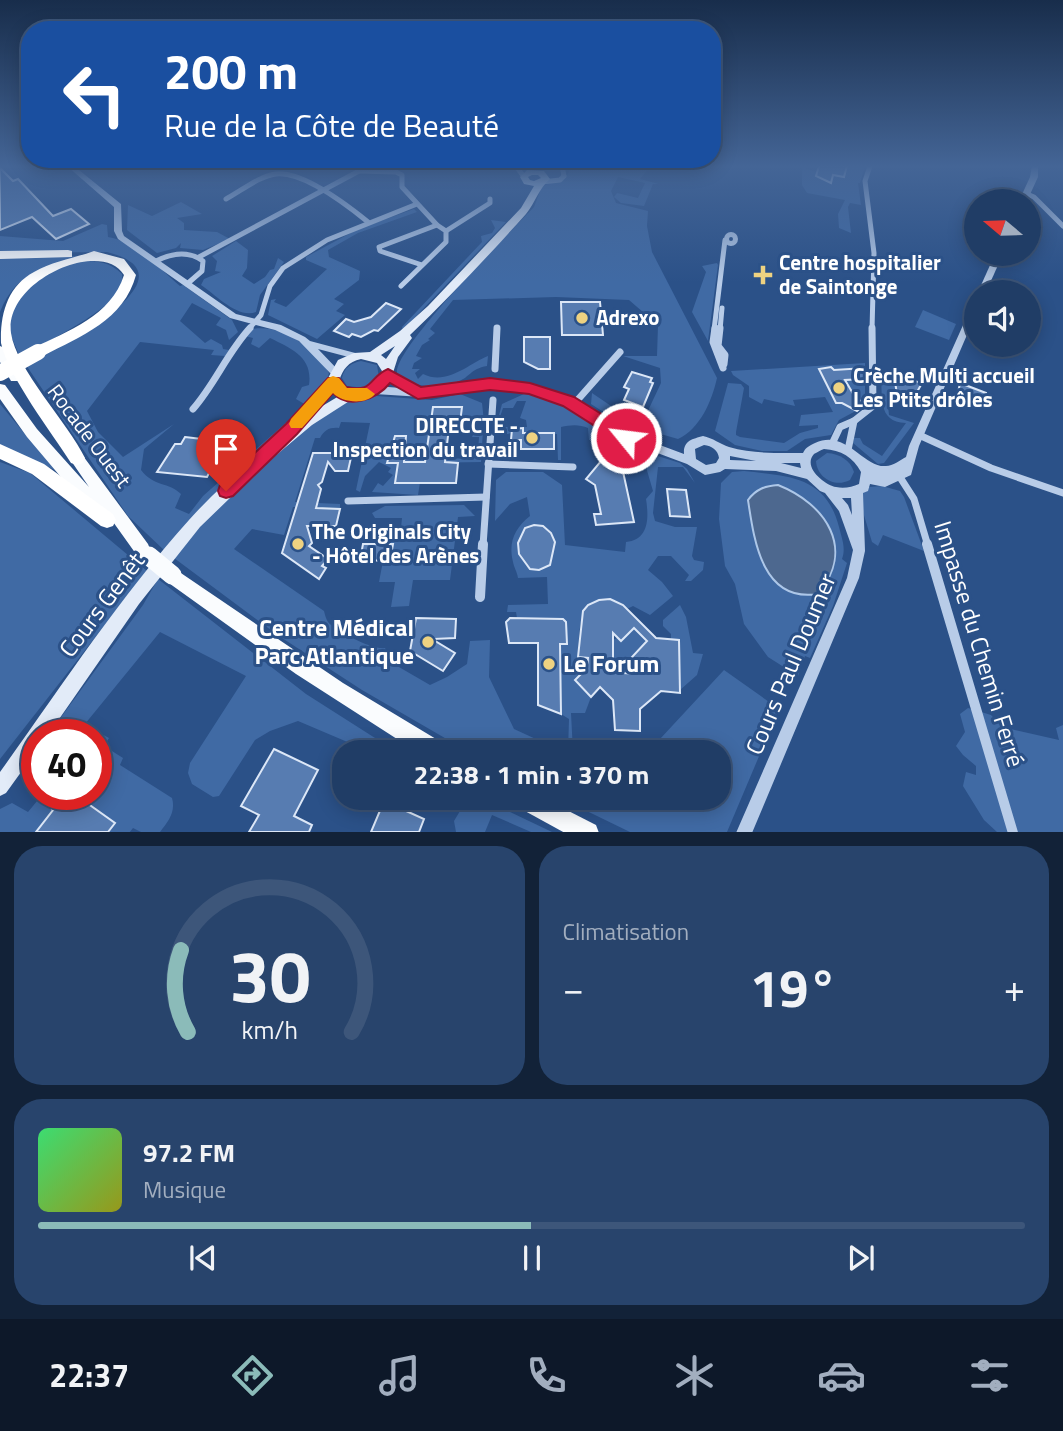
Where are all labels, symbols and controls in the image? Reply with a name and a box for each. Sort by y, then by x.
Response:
text: 200 m [164,33,298,108]
icon: left [49,49,140,140]
text: Rue de la Côte de Beauté [164,101,499,149]
north arrow [964,189,1041,266]
map controls [964,189,1041,357]
place label: Centre hospitalier de Saintonge [779,246,941,302]
marker: Centre hospitalier de Saintonge [753,265,773,285]
button: sound [964,280,1041,357]
place label: Adrexo [596,301,660,333]
marker: Adrexo [574,310,590,326]
place label: Crèche Multi accueil Les Ptits drôles [853,359,1035,415]
street label: Rocade Ouest [40,377,140,494]
marker: Crèche Multi accueil Les Ptits drôles [831,380,847,396]
position arrow [589,401,663,475]
place label: DIRECCTE - Inspection du travail [333,409,518,465]
pin [196,419,256,491]
icon: arrive [207,430,245,468]
marker: DIRECCTE - Inspection du travail [524,430,540,446]
place label: The Originals City - Hôtel des Arènes [312,515,479,571]
street label: Impasse du Chemin Ferré [925,516,1035,771]
marker: The Originals City - Hôtel des Arènes [290,536,306,552]
street label: Cours Genêt [50,544,153,664]
street label: Cours Paul Doumer [736,567,845,760]
place label: Centre Médical Parc Atlantique [254,609,414,673]
marker: Centre Médical Parc Atlantique [420,634,436,650]
place label: Le Forum [563,645,659,681]
marker: Le Forum [541,656,557,672]
speed limit sign: 40 [21,719,112,810]
text: 22:38 · 1 min · 370 m [414,755,649,794]
text: Climatisation [563,914,689,949]
text: 30 [228,920,310,1030]
text: 19° [750,948,837,1027]
text: − [563,959,584,1017]
text: + [1004,959,1025,1017]
text: km/h [241,1010,298,1048]
text: 97.2 FM [143,1133,235,1172]
text: Musique [143,1172,226,1207]
icon: previous [184,1239,222,1277]
icon: pause [513,1239,551,1277]
icon: next [842,1239,880,1277]
text: 22:37 [49,1351,129,1399]
icon: directions [228,1351,277,1400]
icon: music [375,1351,424,1400]
icon: phone [522,1351,571,1400]
icon: climate [670,1351,719,1400]
icon: car [817,1351,866,1400]
icon: filters [965,1351,1014,1400]

